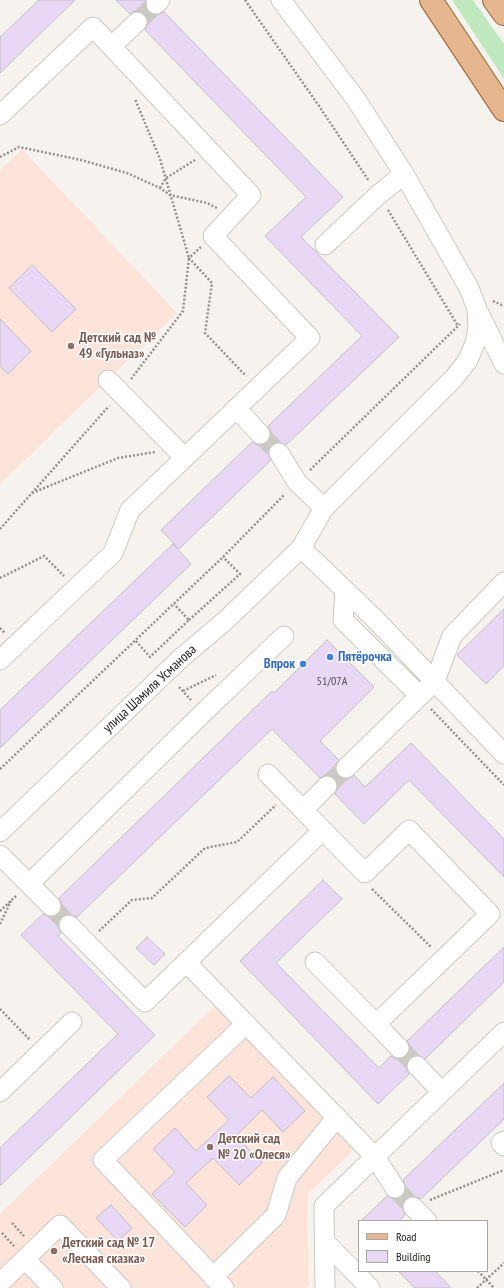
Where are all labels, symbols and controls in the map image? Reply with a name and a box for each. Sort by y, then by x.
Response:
place label: Детский сад № 49 «Гульназ» [79,330,156,362]
marker: Детский сад № 49 «Гульназ» [66,341,76,351]
street label: улица Шамиля Усманова [100,641,200,737]
place label: Пятёрочка [338,649,392,665]
marker: Пятёрочка [325,652,335,662]
place label: Впрок [264,656,295,672]
marker: Впрок [298,659,308,669]
house number: 51/07А [317,675,347,689]
place label: Детский сад № 20 «Олеся» [218,1131,291,1164]
marker: Детский сад № 20 «Олеся» [205,1142,215,1152]
legend [358,1220,488,1272]
text: Road [396,1229,416,1244]
place label: Детский сад № 17 «Лесная сказка» [62,1235,155,1268]
marker: Детский сад № 17 «Лесная сказка» [49,1246,59,1256]
text: Building [396,1249,431,1264]

